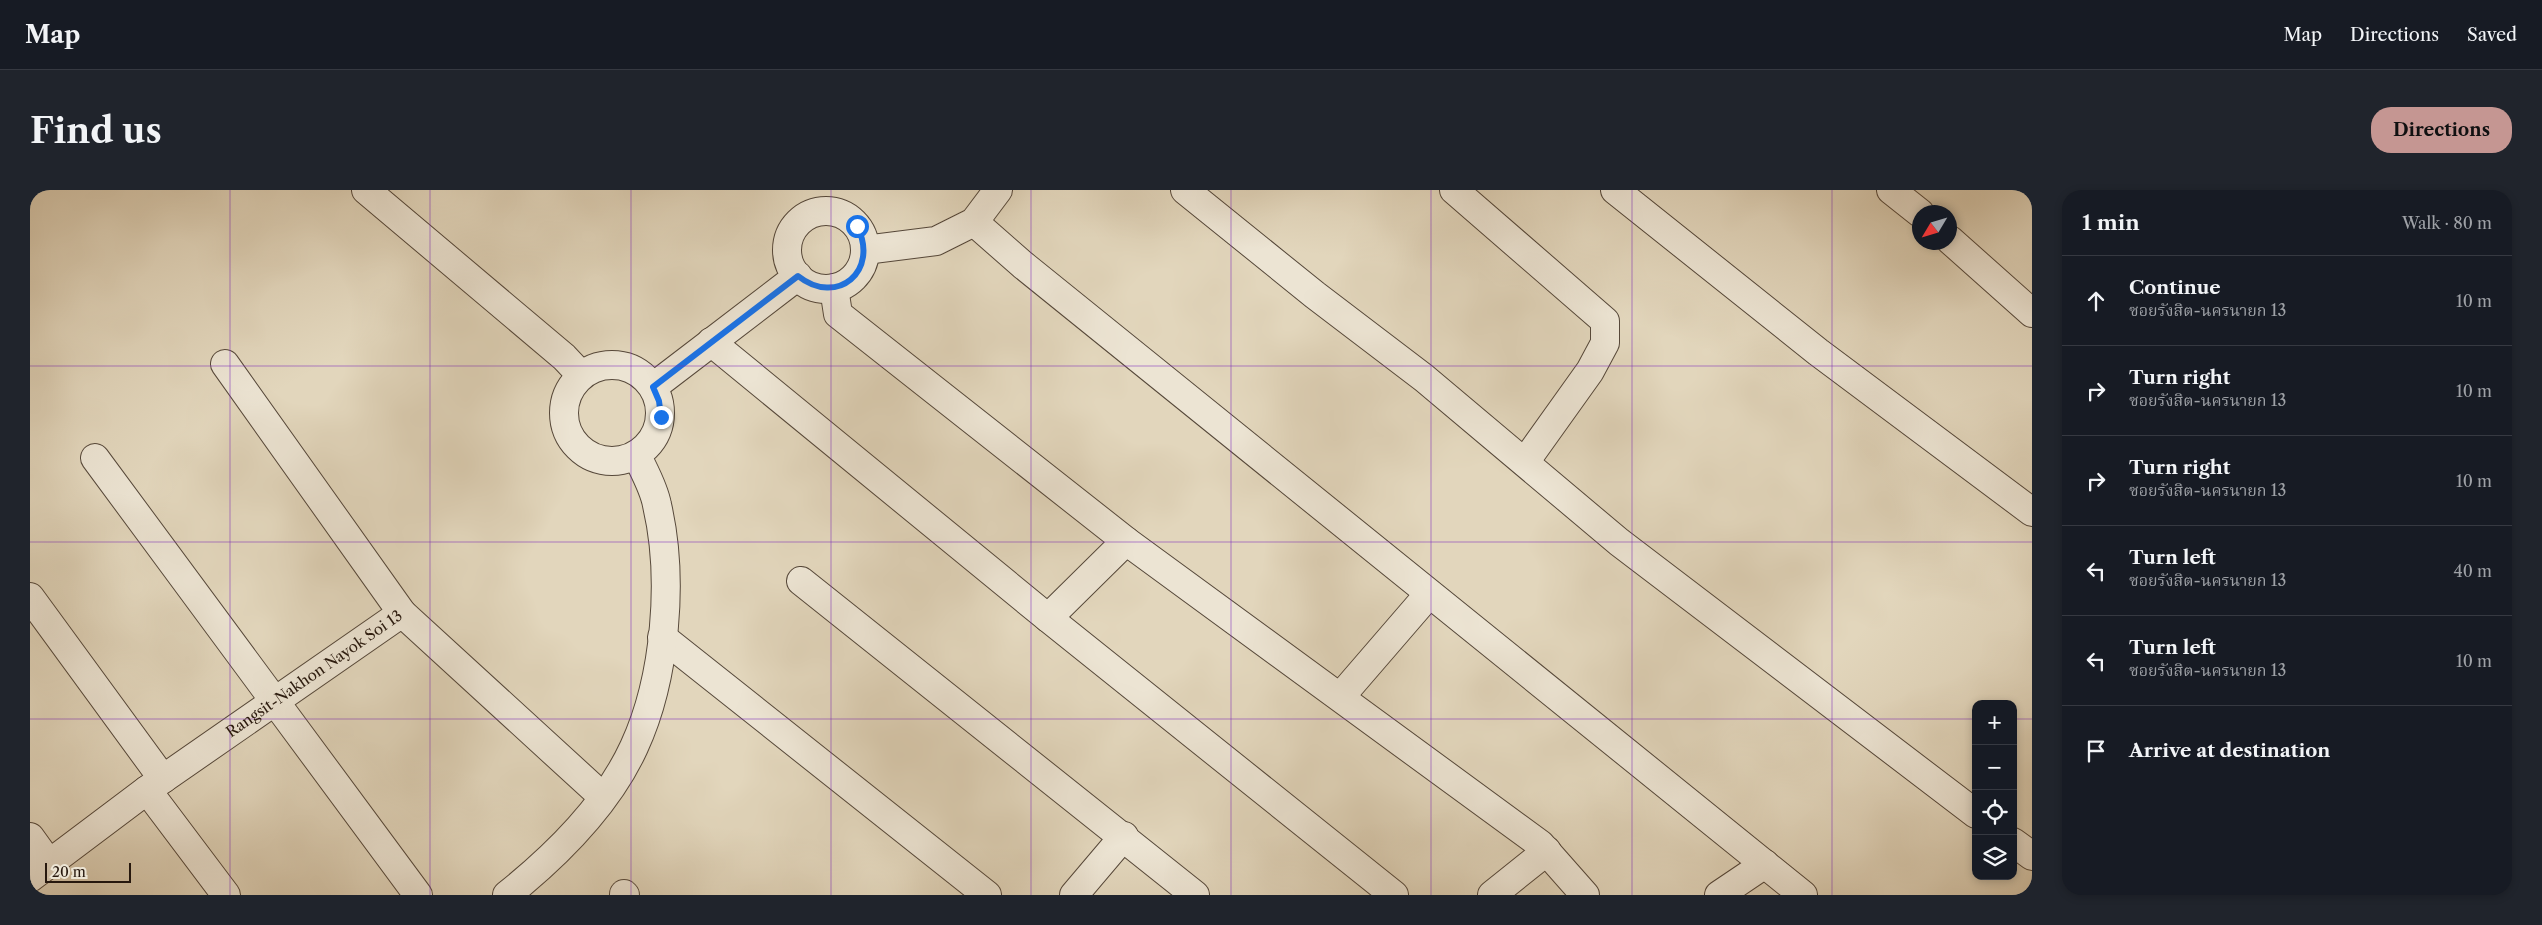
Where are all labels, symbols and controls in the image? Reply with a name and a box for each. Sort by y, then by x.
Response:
text: Map [25,20,80,49]
text: Map [2283,24,2322,46]
text: Directions [2350,24,2439,46]
text: Saved [2467,24,2517,46]
button: Directions [2371,107,2512,153]
text: Find us [30,109,162,152]
north arrow [1912,205,1957,250]
text: 1 min [2082,210,2140,235]
text: Walk · 80 m [2402,213,2492,233]
route start [846,215,869,238]
text: Continue [2129,276,2221,299]
icon: ahead [2082,287,2110,315]
text: 10 m [2456,291,2492,311]
text: ซอยรังสิต-นครนายก 13 [2129,300,2286,320]
text: Turn right [2129,366,2230,389]
icon: right [2082,377,2110,405]
text: 10 m [2456,381,2492,401]
text: ซอยรังสิต-นครนายก 13 [2129,390,2286,410]
route end [650,406,673,429]
text: Turn right [2129,456,2230,479]
icon: right [2082,467,2110,495]
text: 10 m [2456,471,2492,491]
text: ซอยรังสิต-นครนายก 13 [2129,480,2286,500]
text: Turn left [2129,546,2216,569]
icon: left [2082,557,2110,585]
text: 40 m [2453,561,2492,581]
text: ซอยรังสิต-นครนายก 13 [2129,570,2286,590]
street label: Rangsit-Nakhon Nayok Soi 13 [222,606,406,741]
text: Turn left [2129,636,2216,659]
icon: left [2082,647,2110,675]
text: 10 m [2456,651,2492,671]
text: ซอยรังสิต-นครนายก 13 [2129,660,2286,680]
map controls [1972,700,2017,880]
button: + [1972,700,2017,745]
icon: arrive [2082,737,2110,765]
text: Arrive at destination [2129,739,2330,762]
button: − [1972,745,2017,790]
button: locate [1972,790,2017,835]
button: layers [1972,835,2017,880]
scale bar [45,860,131,883]
text: 20 m [52,863,86,881]

